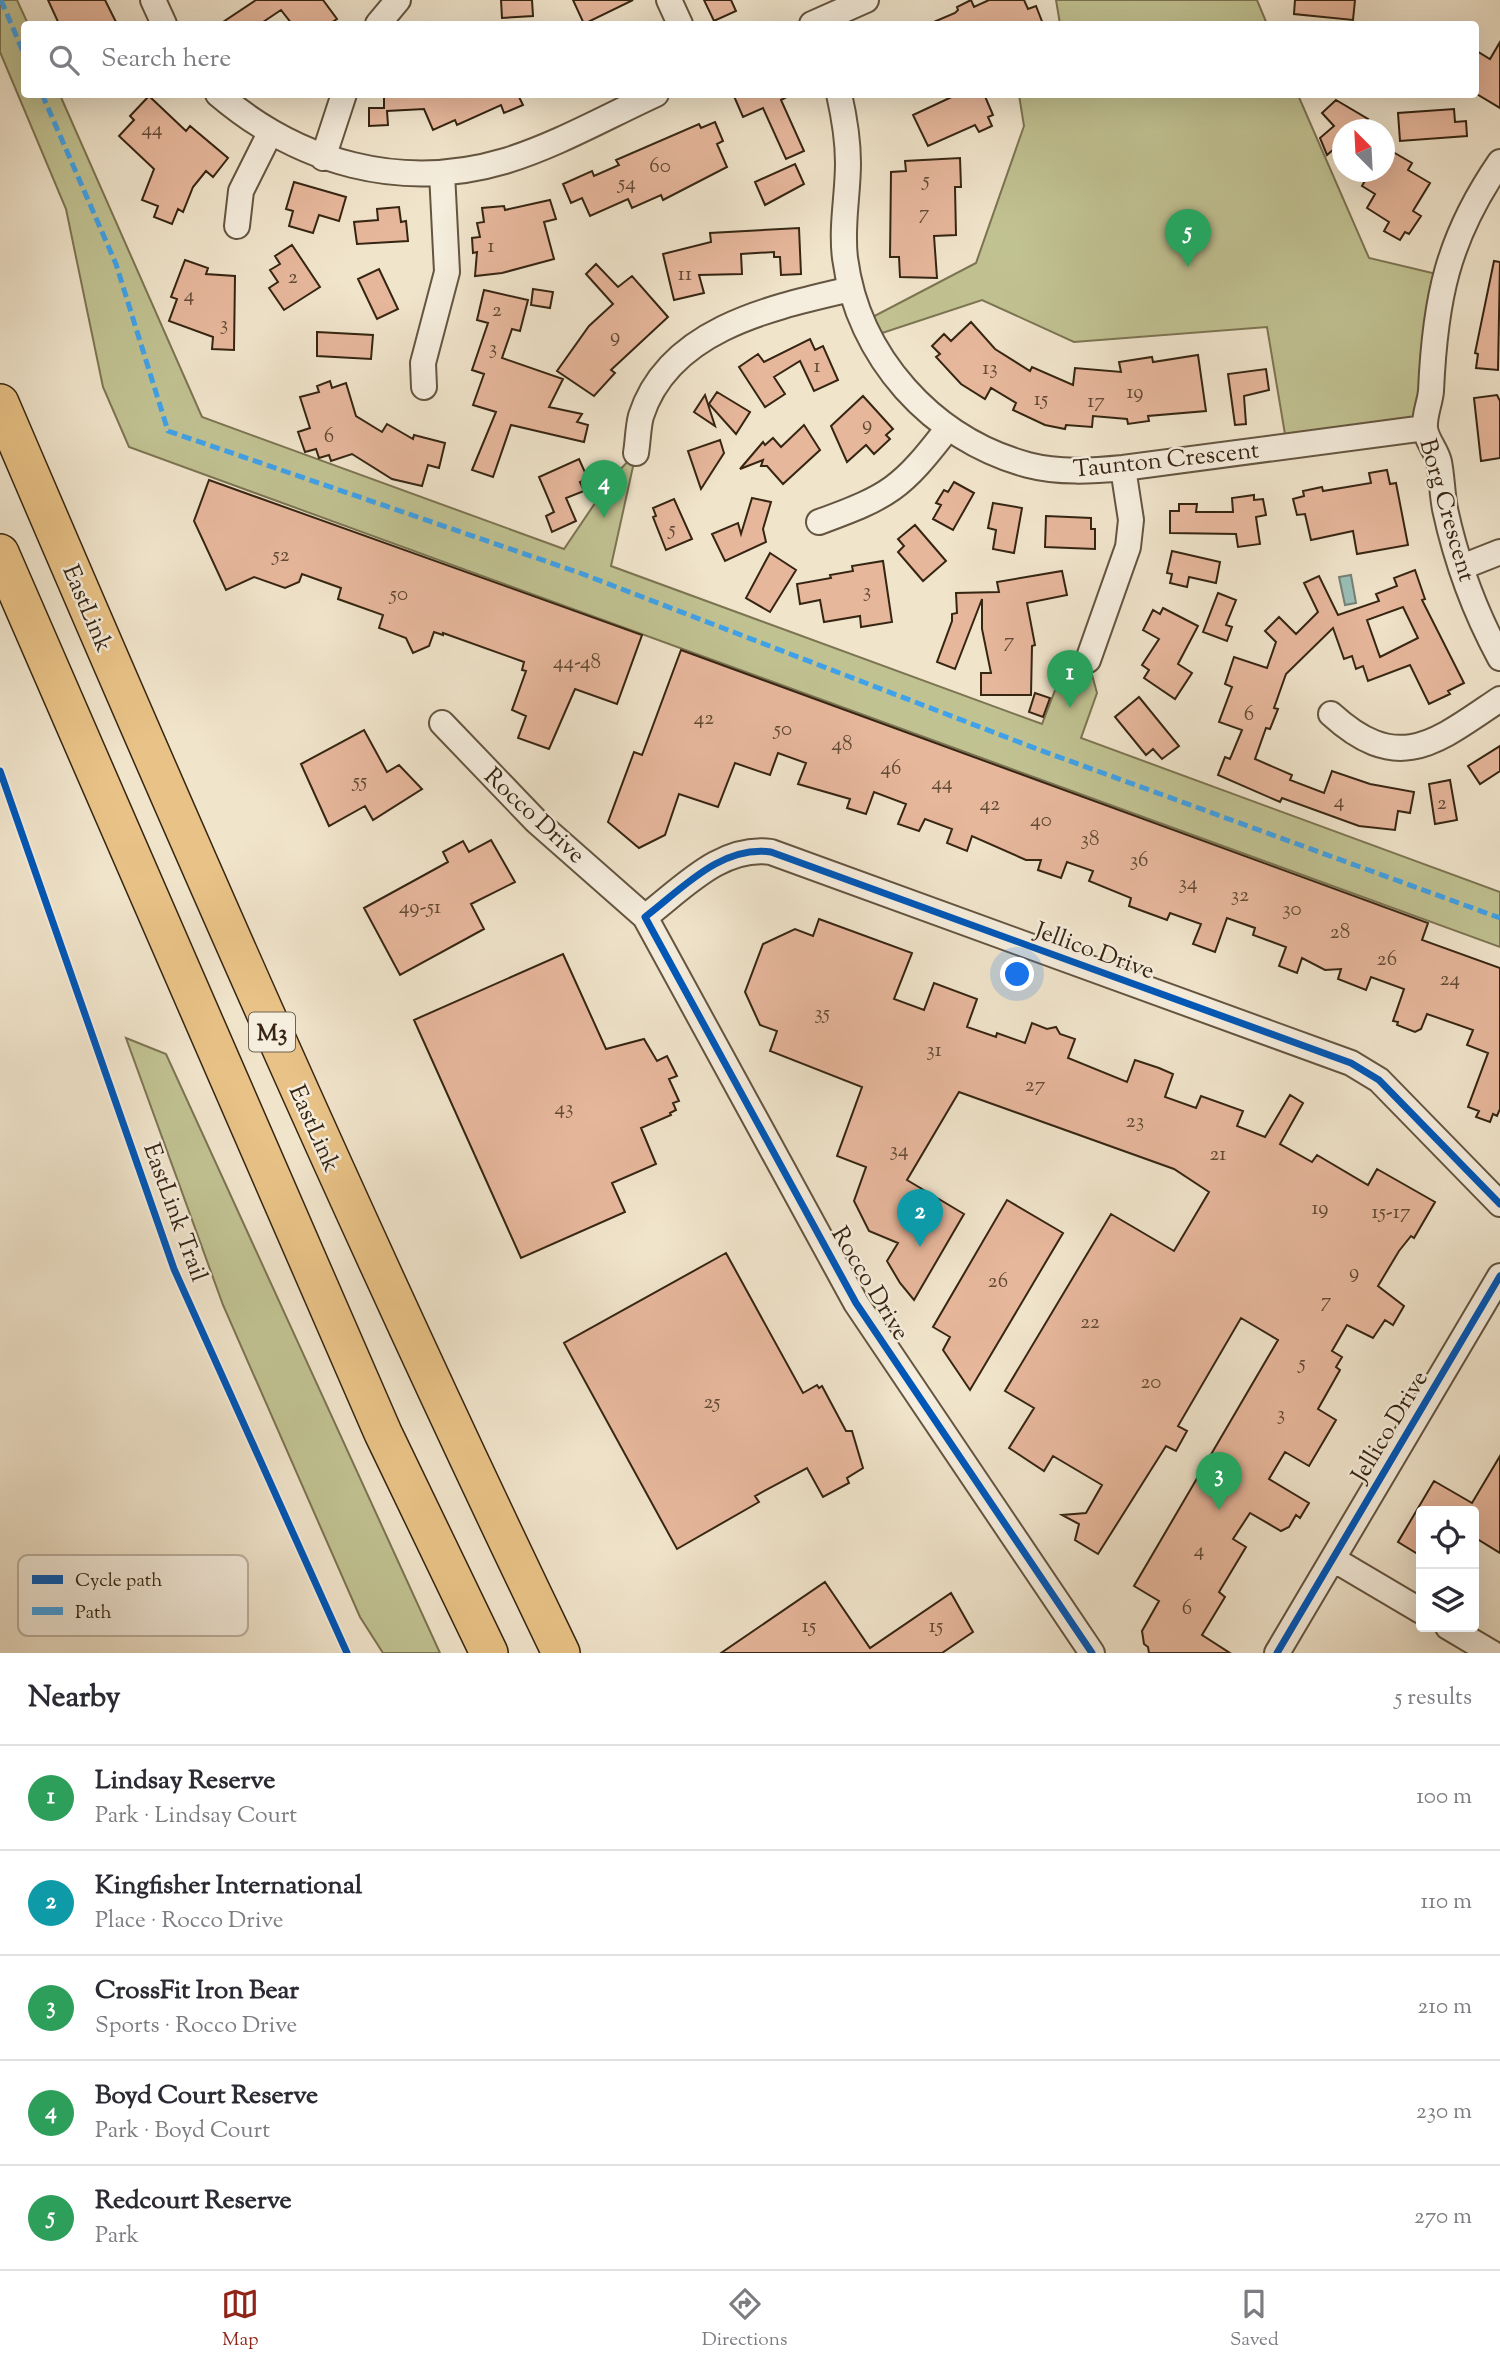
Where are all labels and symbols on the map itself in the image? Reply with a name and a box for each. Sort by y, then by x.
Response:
house number: 44 [141,115,163,145]
north arrow [1332,119,1395,182]
house number: 60 [649,152,671,182]
house number: 5 [921,166,930,196]
house number: 54 [617,169,636,199]
house number: 7 [919,199,930,229]
pin: 5 [1165,209,1211,267]
house number: 1 [487,232,495,262]
house number: 11 [678,260,692,290]
house number: 2 [288,263,298,293]
house number: 4 [184,281,194,311]
house number: 2 [492,296,502,326]
house number: 3 [220,310,228,340]
house number: 9 [610,322,620,352]
house number: 3 [489,334,497,364]
house number: 1 [813,352,821,382]
house number: 13 [982,354,998,384]
house number: 19 [1126,378,1144,408]
house number: 15 [1034,385,1048,415]
house number: 17 [1087,387,1105,417]
house number: 9 [862,410,872,440]
house number: 6 [324,422,334,452]
street label: Taunton Crescent [1072,434,1261,488]
street label: Borg Crescent [1409,435,1483,586]
pin: 4 [581,460,627,518]
house number: 5 [667,515,676,545]
house number: 52 [271,541,290,571]
street label: EastLink [53,560,120,658]
house number: 3 [863,577,871,607]
house number: 50 [389,580,408,610]
house number: 7 [1004,627,1015,657]
house number: 44-48 [553,648,601,678]
pin: 1 [1047,650,1093,708]
house number: 6 [1244,700,1254,730]
house number: 42 [694,704,714,734]
house number: 50 [773,715,792,745]
house number: 48 [831,730,853,760]
house number: 46 [881,754,901,784]
street label: Rocco Drive [475,761,592,872]
house number: 55 [352,767,367,797]
house number: 44 [931,769,953,799]
house number: 4 [1334,787,1344,817]
house number: 2 [1437,789,1447,819]
house number: 42 [980,790,1000,820]
house number: 40 [1030,806,1052,836]
house number: 38 [1081,825,1099,855]
house number: 36 [1130,846,1148,876]
house number: 34 [1178,869,1198,899]
house number: 32 [1231,881,1249,911]
house number: 49-51 [399,893,441,923]
house number: 30 [1282,895,1302,925]
street label: Jellico Drive [1028,914,1159,989]
house number: 28 [1330,918,1350,948]
house number: 26 [1377,945,1397,975]
your location [1000,957,1034,991]
house number: 24 [1440,965,1460,995]
house number: 35 [814,999,830,1029]
road number: M3 [249,1012,295,1051]
house number: 31 [926,1036,942,1066]
house number: 27 [1025,1071,1046,1101]
street label: EastLink [279,1080,347,1178]
house number: 43 [554,1094,574,1124]
house number: 23 [1126,1107,1144,1137]
house number: 34 [889,1136,909,1166]
street label: EastLink Trail [133,1139,215,1287]
house number: 21 [1210,1140,1226,1170]
pin: 2 [897,1189,943,1247]
house number: 19 [1311,1194,1329,1224]
house number: 15-17 [1372,1198,1411,1228]
street label: Rocco Drive [822,1221,917,1347]
house number: 9 [1349,1258,1359,1288]
house number: 26 [988,1267,1008,1297]
house number: 7 [1321,1287,1332,1317]
house number: 22 [1080,1308,1100,1338]
house number: 5 [1297,1349,1306,1379]
street label: Jellico Drive [1343,1365,1437,1491]
house number: 20 [1141,1368,1161,1398]
house number: 25 [703,1388,721,1418]
house number: 3 [1277,1400,1285,1430]
pin: 3 [1196,1452,1242,1510]
house number: 4 [1194,1536,1204,1566]
legend [18,1555,248,1636]
text: Cycle path [75,1568,162,1595]
house number: 6 [1182,1594,1192,1624]
text: Path [75,1600,112,1627]
house number: 15 [802,1612,816,1642]
house number: 15 [929,1612,943,1642]

